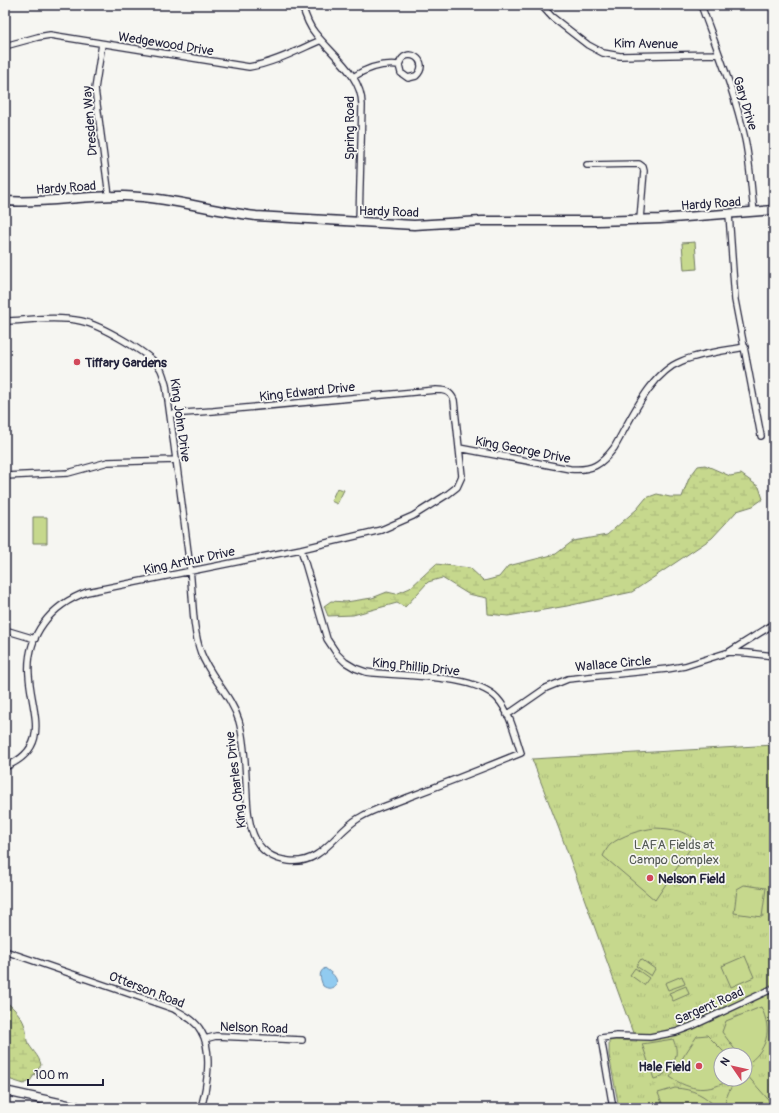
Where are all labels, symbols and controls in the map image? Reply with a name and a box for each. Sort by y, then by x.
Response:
street label: Wedgewood Drive [117,29,215,60]
street label: Kim Avenue [614,35,679,53]
street label: Gary Drive [729,74,761,133]
street label: Dresden Way [79,85,101,157]
street label: Spring Road [342,96,358,160]
street label: Hardy Road [35,178,97,198]
street label: Hardy Road [680,194,742,214]
street label: Hardy Road [359,203,419,221]
place label: Tiffary Gardens [84,355,167,371]
marker: Tiffary Gardens [72,357,82,367]
street label: King John Drive [166,377,194,463]
street label: King Edward Drive [259,379,356,405]
street label: King George Drive [474,433,572,467]
street label: King Arthur Drive [142,543,237,578]
street label: Wallace Circle [574,653,652,675]
street label: King Phillip Drive [371,654,461,680]
street label: King Charles Drive [222,730,250,829]
park label: LAFA Fields at Campo Complex [629,837,719,868]
place label: Nelson Field [658,871,725,887]
marker: Nelson Field [645,873,655,883]
street label: Otterson Road [107,968,187,1012]
street label: Sargent Road [673,984,746,1028]
street label: Nelson Road [220,1019,288,1037]
north arrow [713,1047,753,1087]
text: N [718,1055,733,1068]
place label: Hale Field [638,1059,691,1075]
scale bar [28,1061,103,1087]
marker: Hale Field [694,1061,704,1071]
text: 100 m [34,1068,69,1083]

